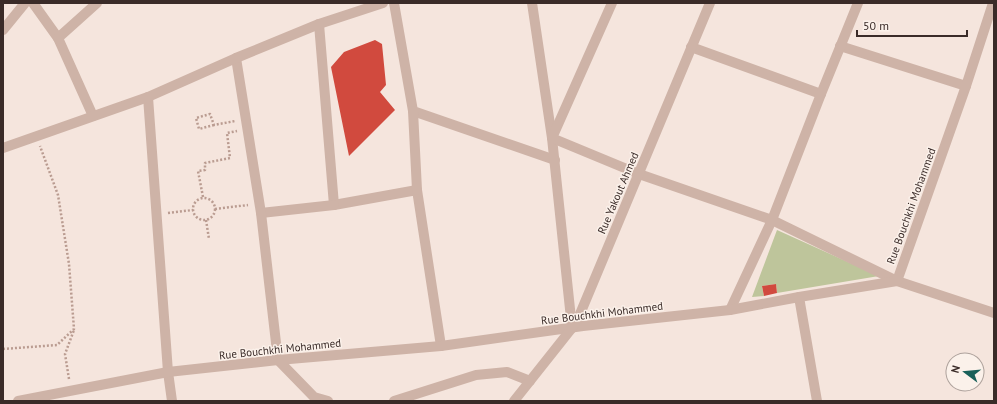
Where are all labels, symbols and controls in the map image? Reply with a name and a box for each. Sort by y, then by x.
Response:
scale bar [857,12,967,38]
text: 50 m [863,18,889,33]
street label: Rue Bouchkhi Mohammed [883,146,939,266]
street label: Rue Yakout Ahmed [594,150,642,236]
street label: Rue Bouchkhi Mohammed [540,299,664,327]
street label: Rue Bouchkhi Mohammed [218,336,342,362]
north arrow [945,352,985,392]
text: N [948,364,963,375]

